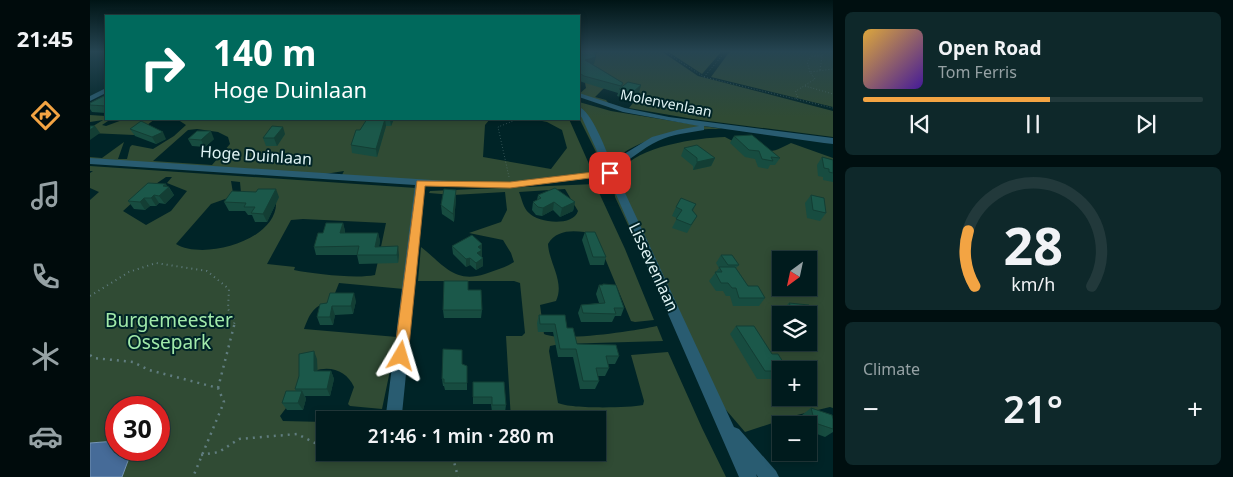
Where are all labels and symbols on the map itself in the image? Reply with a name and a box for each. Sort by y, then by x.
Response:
street label: Molenvenlaan [619,84,714,121]
street label: Hoge Duinlaan [199,140,313,170]
pin [589,152,631,194]
street label: Lissevenlaan [624,219,684,315]
north arrow [772,251,818,296]
park label: Burgemeester Ossepark [105,307,233,355]
position arrow [374,329,426,381]
speed limit sign: 30 [105,396,170,461]

